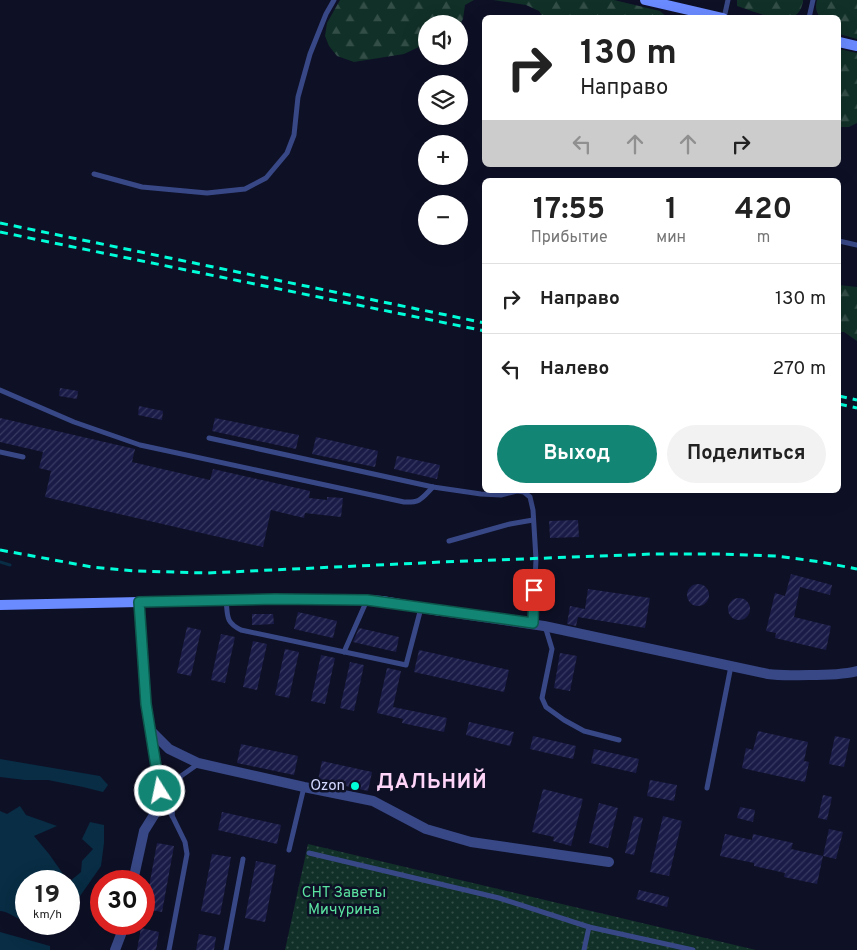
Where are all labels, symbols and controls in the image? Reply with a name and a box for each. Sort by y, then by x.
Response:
map controls [418,15,468,245]
button: sound [418,15,468,65]
text: 130 m [580,32,677,76]
icon: right [497,35,562,100]
button: layers [418,75,468,125]
text: Направо [580,75,668,102]
icon: left [568,130,596,158]
icon: ahead [621,130,649,158]
icon: ahead [674,130,702,158]
icon: right [727,130,755,158]
button: + [418,135,468,185]
text: 17:55 [533,192,605,229]
text: 1 [665,192,677,229]
text: 420 [735,192,792,229]
button: − [418,195,468,245]
text: Прибытие [531,228,608,248]
text: мин [656,228,686,248]
text: m [757,228,770,248]
icon: right [497,285,525,313]
text: Направо [540,287,620,311]
text: 130 m [775,287,826,311]
icon: left [497,355,525,383]
text: Налево [540,357,609,381]
text: 270 m [772,357,826,381]
button: Выход [497,425,657,483]
button: Поделиться [667,425,826,483]
pin [513,569,555,611]
icon: arrive [520,576,548,604]
position arrow [133,764,185,816]
district label: ДАЛЬНИЙ [376,768,488,796]
place label: Ozon [310,777,345,796]
marker: Ozon [349,780,361,792]
speed limit sign: 30 [90,870,155,935]
text: 19 [35,880,60,912]
park label: СНТ Заветы Мичурина [302,884,386,920]
text: km/h [33,907,62,923]

